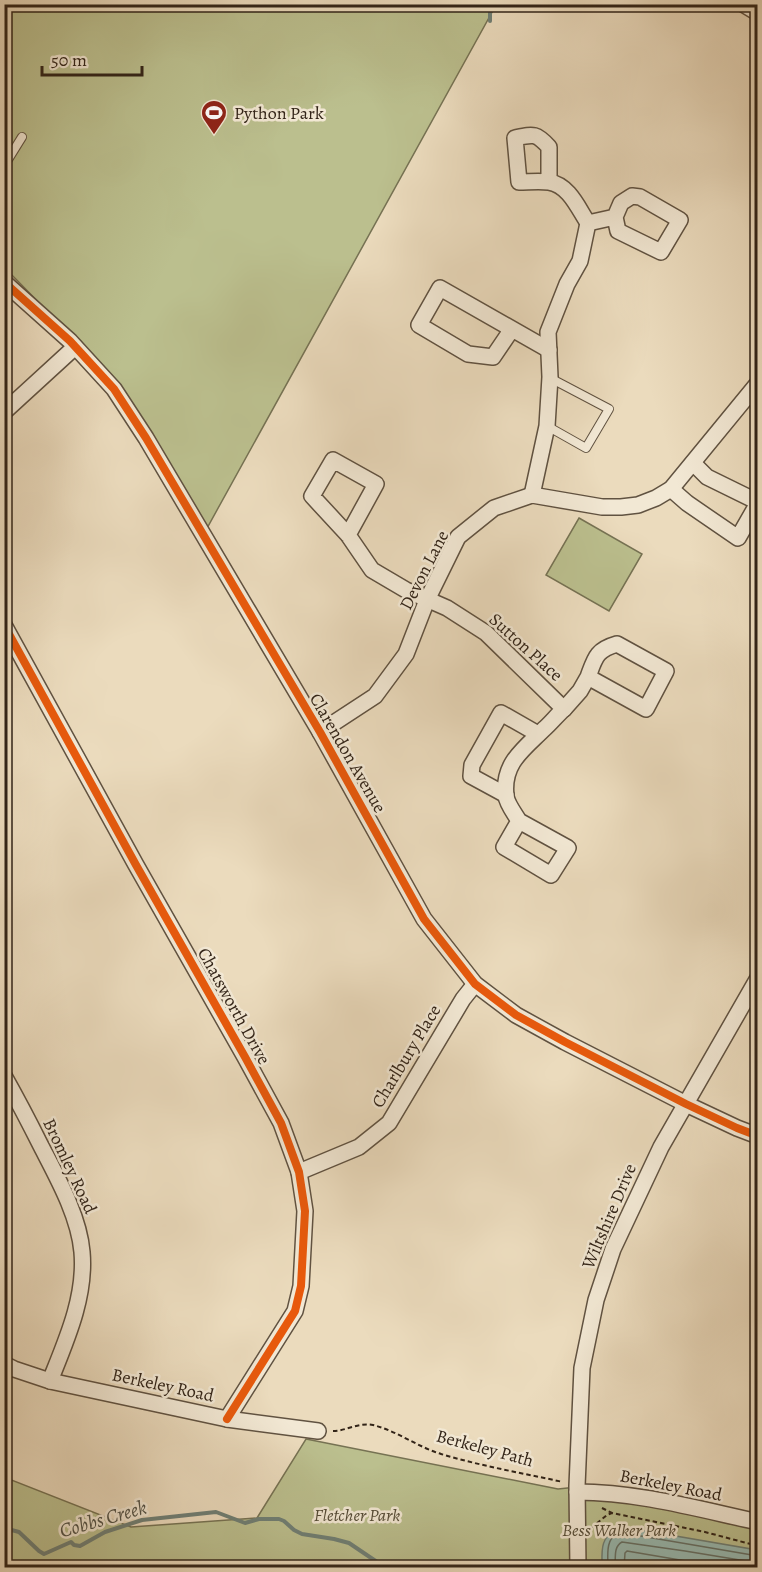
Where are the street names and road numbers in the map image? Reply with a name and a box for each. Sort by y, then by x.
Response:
street label: Devon Lane [394,526,454,614]
street label: Sutton Place [484,607,568,687]
street label: Clarendon Avenue [304,689,392,817]
street label: Chatsworth Drive [192,943,276,1069]
street label: Charlbury Place [366,1000,446,1112]
street label: Bromley Road [37,1114,103,1218]
street label: Wiltshire Drive [576,1160,642,1273]
street label: Berkeley Road [110,1362,217,1408]
street label: Berkeley Path [434,1424,537,1473]
street label: Berkeley Road [618,1463,725,1507]

